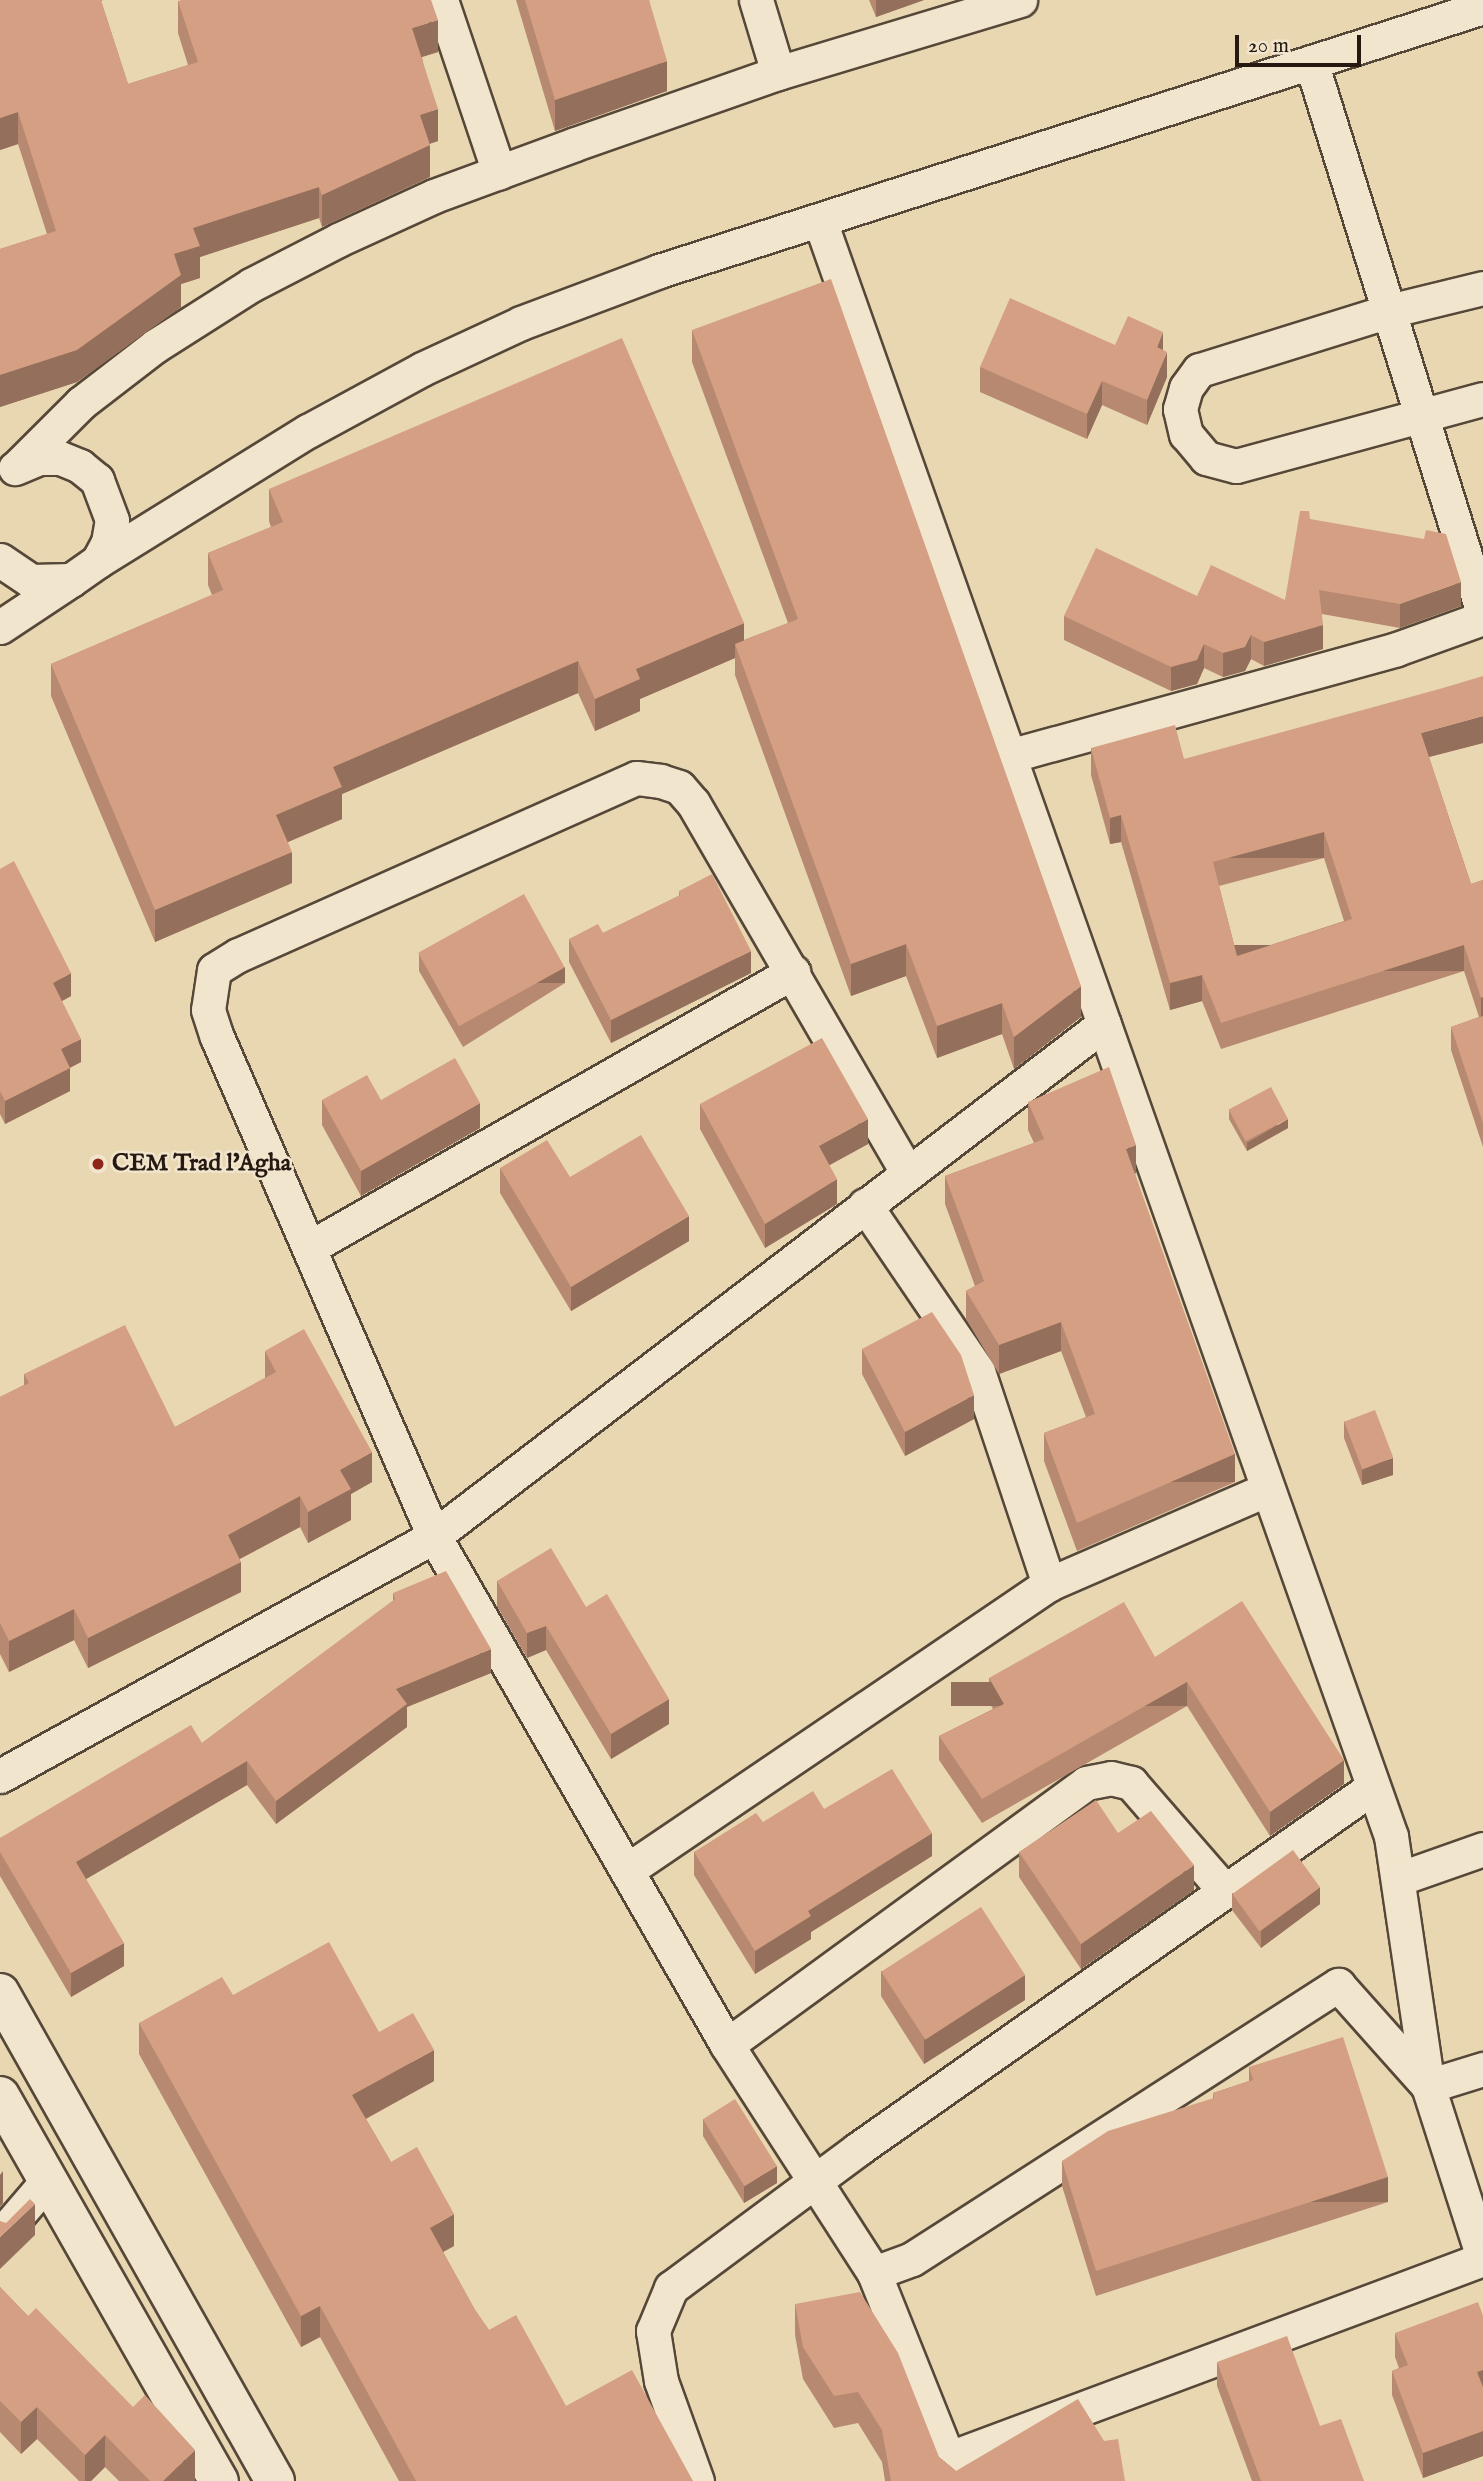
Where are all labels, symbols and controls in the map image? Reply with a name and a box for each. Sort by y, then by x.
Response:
scale bar [1238,21,1364,65]
text: 20 m [1248,33,1289,60]
place label: CEM Trad l'Agha [112,1150,291,1178]
marker: CEM Trad l'Agha [90,1156,106,1172]

